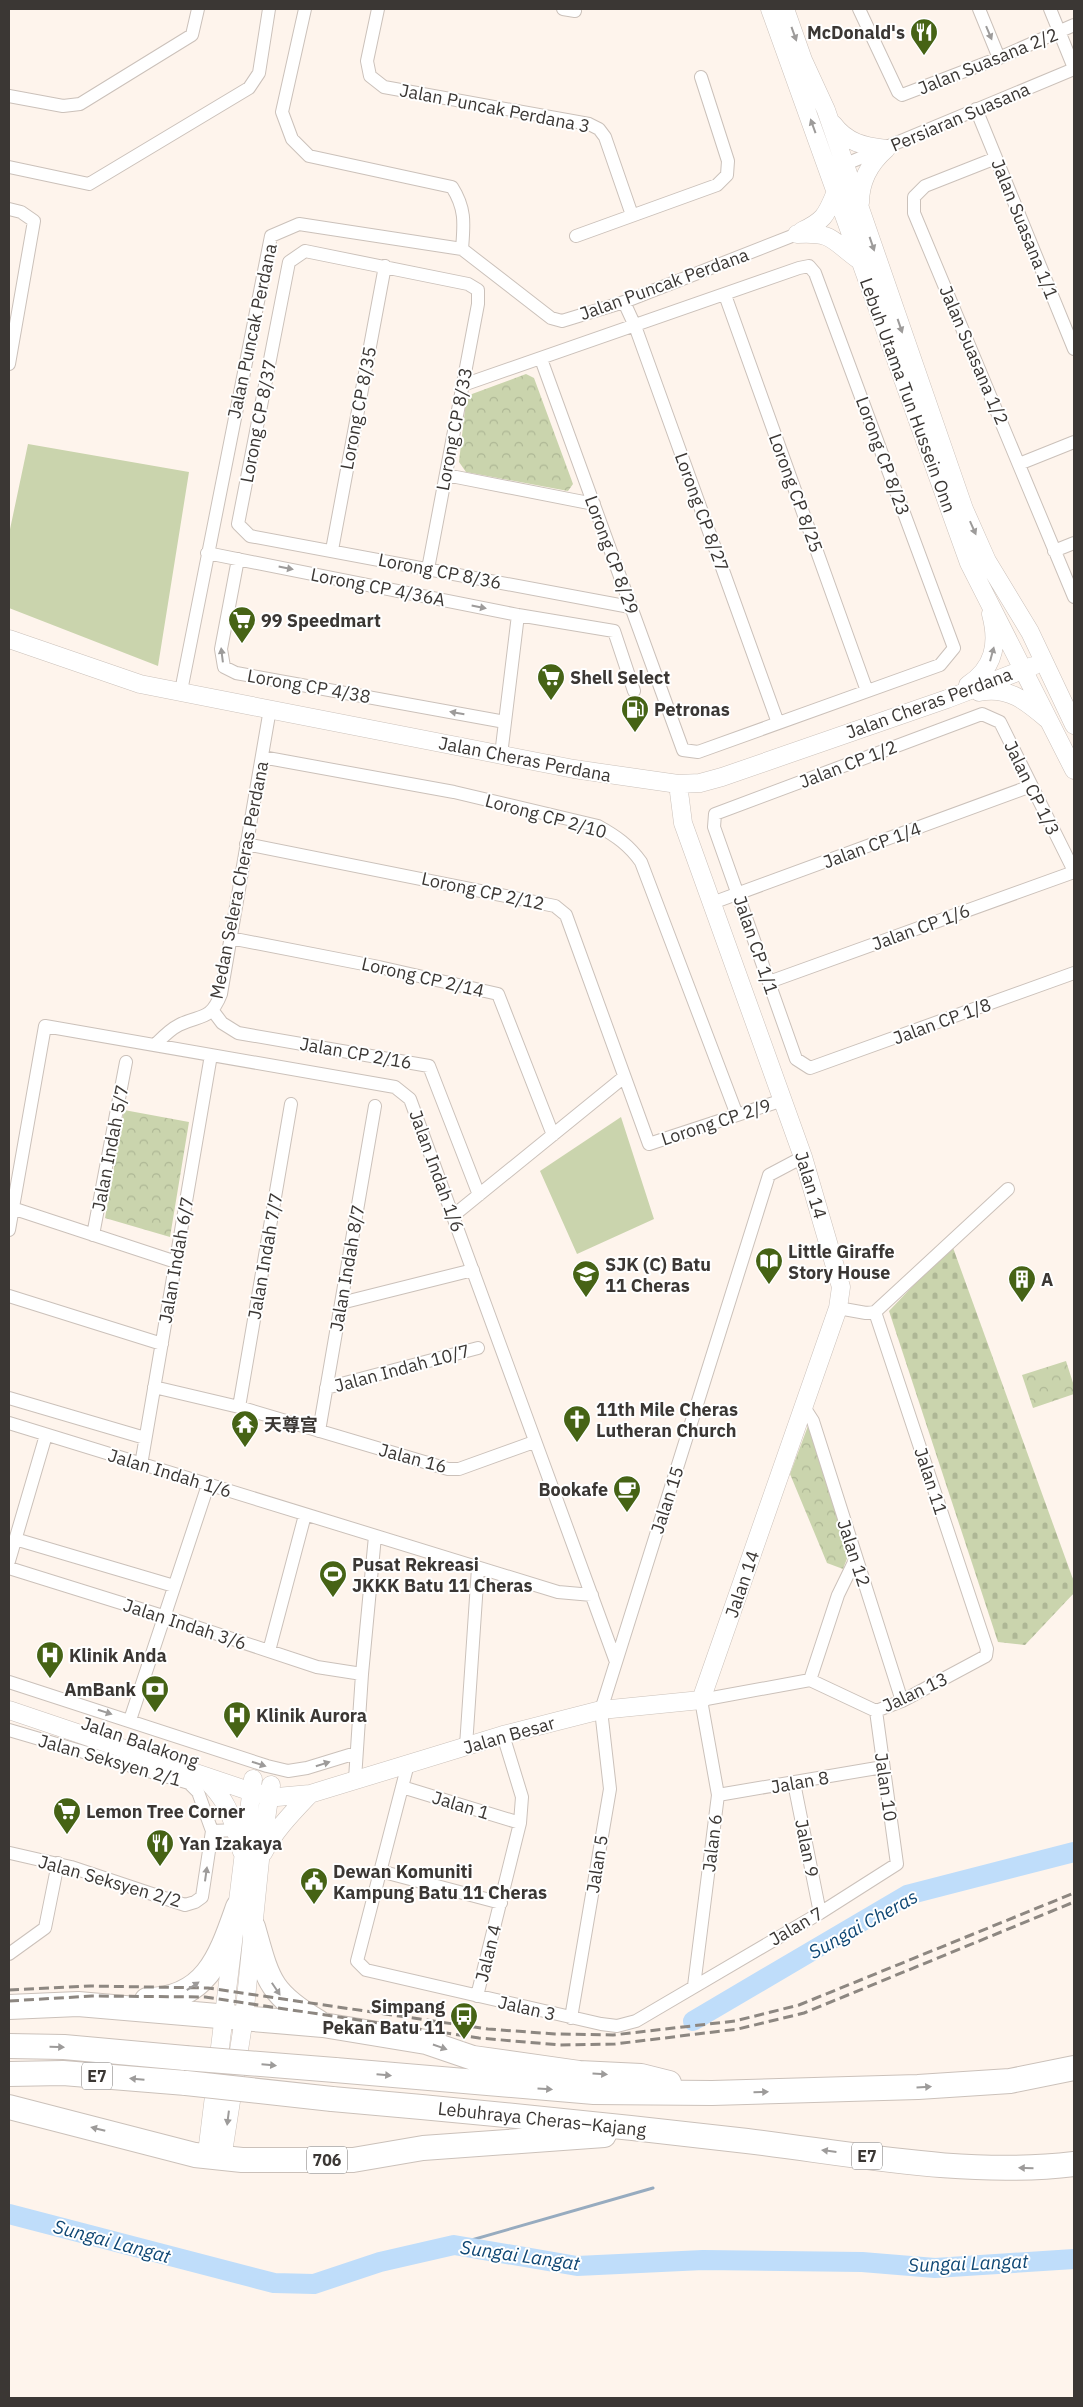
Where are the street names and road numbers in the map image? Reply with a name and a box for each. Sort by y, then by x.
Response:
street label: Jalan Suasana 2/2 [915,22,1061,100]
street label: Persiaran Suasana [887,77,1033,157]
street label: Jalan Puncak Perdana 3 [398,78,592,138]
street label: Jalan Suasana 1/1 [986,156,1064,302]
street label: Jalan Puncak Perdana [222,241,282,421]
street label: Jalan Puncak Perdana [576,243,752,325]
street label: Lebuh Utama Tun Hussein Onn [855,275,961,515]
street label: Jalan Suasana 1/2 [934,282,1014,428]
street label: Lorong CP 8/35 [335,344,381,472]
street label: Lorong CP 8/37 [235,357,281,485]
street label: Lorong CP 8/33 [431,365,477,493]
street label: Lorong CP 8/23 [851,393,915,519]
street label: Lorong CP 8/25 [764,430,828,556]
street label: Lorong CP 8/27 [670,449,734,575]
street label: Lorong CP 8/29 [580,492,644,618]
street label: Lorong CP 8/36 [376,548,504,594]
street label: Lorong CP 4/36A [309,563,448,611]
street label: Jalan Cheras Perdana [843,662,1016,744]
street label: Lorong CP 4/38 [245,664,373,708]
street label: Jalan Cheras Perdana [437,731,613,787]
street label: Jalan CP 1/2 [796,735,900,793]
street label: Jalan CP 1/3 [999,737,1065,839]
street label: Medan Selera Cheras Perdana [205,759,273,1001]
street label: Lorong CP 2/10 [483,789,609,843]
street label: Jalan CP 1/4 [820,817,924,873]
street label: Lorong CP 2/12 [419,867,547,915]
street label: Jalan CP 1/1 [728,893,784,997]
street label: Jalan CP 1/6 [869,899,973,955]
street label: Lorong CP 2/14 [359,952,487,1002]
street label: Jalan CP 1/8 [890,993,994,1049]
street label: Jalan CP 2/16 [298,1032,414,1074]
street label: Jalan Indah 5/7 [86,1083,134,1213]
street label: Lorong CP 2/9 [658,1093,774,1151]
street label: Jalan Indah 1/6 [404,1107,470,1235]
street label: Jalan 14 [790,1148,832,1222]
street label: Jalan Indah 7/7 [243,1191,287,1321]
street label: Jalan Indah 6/7 [154,1195,198,1325]
street label: Jalan Indah 8/7 [325,1203,369,1333]
street label: Jalan Indah 10/7 [332,1339,472,1397]
street label: Jalan 16 [377,1438,449,1478]
street label: Jalan Indah 1/6 [105,1443,235,1503]
street label: Jalan 11 [909,1444,953,1518]
street label: Jalan 15 [645,1463,689,1537]
street label: Jalan 12 [832,1516,876,1590]
street label: Jalan 14 [720,1547,764,1621]
street label: Jalan Indah 3/6 [120,1593,250,1655]
street label: Jalan 13 [879,1667,951,1717]
street label: Jalan Balakong [78,1711,202,1773]
street label: Jalan Besar [460,1711,558,1759]
street label: Jalan Seksyen 2/1 [36,1729,184,1791]
street label: Jalan 10 [870,1751,902,1823]
street label: Jalan 8 [769,1766,831,1798]
street label: Jalan 1 [430,1785,492,1825]
street label: Jalan 6 [697,1813,727,1873]
street label: Jalan 9 [790,1817,824,1879]
street label: Jalan 5 [581,1833,613,1895]
street label: Jalan Seksyen 2/2 [36,1850,184,1912]
street label: Jalan 7 [765,1901,827,1951]
street label: Jalan 4 [470,1922,506,1984]
street label: Jalan 3 [496,1990,558,2026]
road number: E7 [82,2062,112,2090]
street label: Lebuhraya Cheras–Kajang [437,2097,648,2141]
road number: E7 [852,2142,882,2170]
road number: 706 [307,2146,347,2174]

